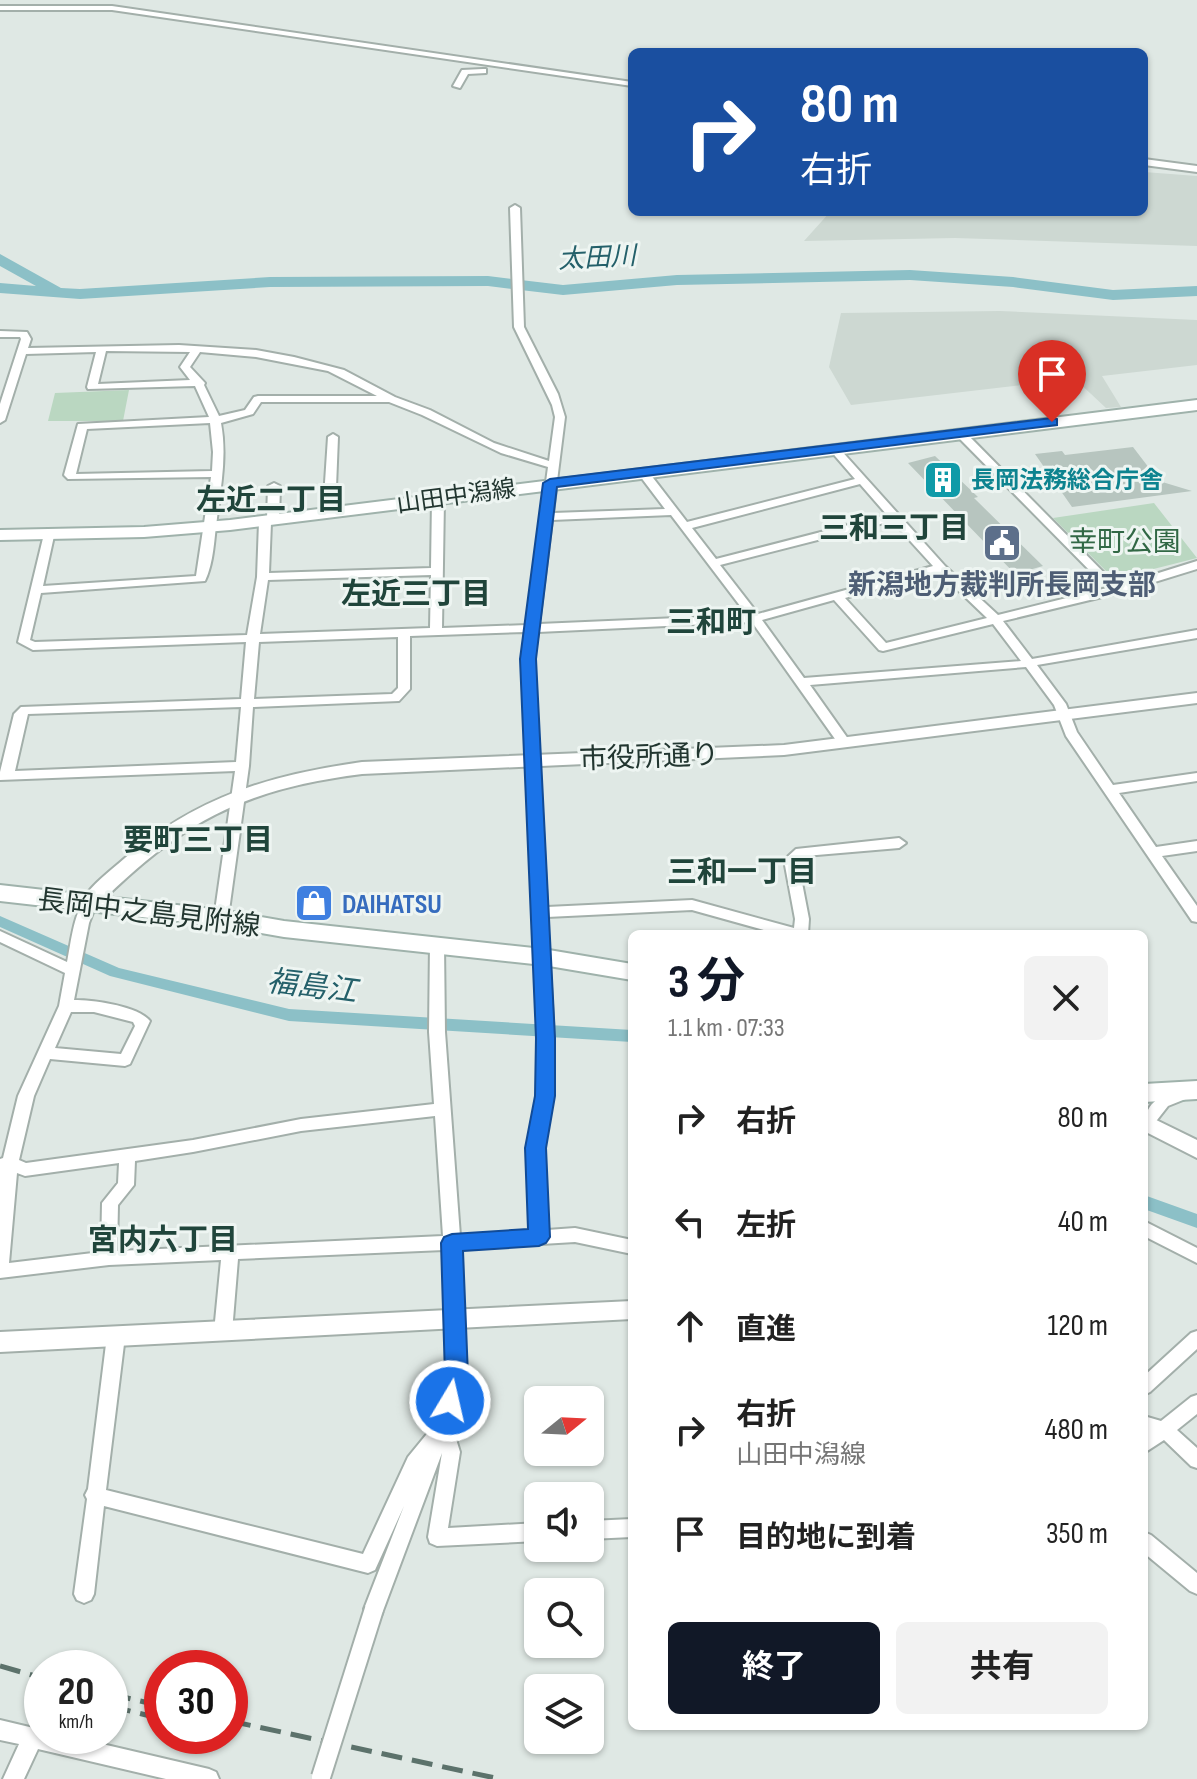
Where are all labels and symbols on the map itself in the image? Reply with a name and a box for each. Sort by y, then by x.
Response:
water label: 太田川 [557,241,640,276]
pin [1018,340,1086,422]
building icon: 長岡法務総合庁舎 [922,459,964,501]
place label: 長岡法務総合庁舎 [971,466,1163,495]
street label: 山田中潟線 [395,474,518,519]
district label: 左近二丁目 [196,483,346,519]
district label: 三和三丁目 [819,511,969,547]
public building icon: 新潟地方裁判所長岡支部 [981,522,1023,564]
park label: 幸町公園 [1069,526,1181,559]
place label: 新潟地方裁判所長岡支部 [848,569,1156,602]
district label: 左近三丁目 [341,577,491,613]
district label: 三和町 [666,605,756,641]
street label: 市役所通り [579,739,720,776]
district label: 要町三丁目 [123,823,273,859]
district label: 三和一丁目 [667,855,817,891]
shop icon: DAIHATSU [293,882,335,924]
street label: 長岡中之島見附線 [36,883,262,944]
place label: DAIHATSU [342,888,442,921]
water label: 福島江 [265,964,362,1011]
district label: 宮内六丁目 [88,1223,238,1259]
position arrow [408,1359,492,1443]
north arrow [524,1386,604,1466]
speed limit sign: 30 [144,1650,248,1754]

